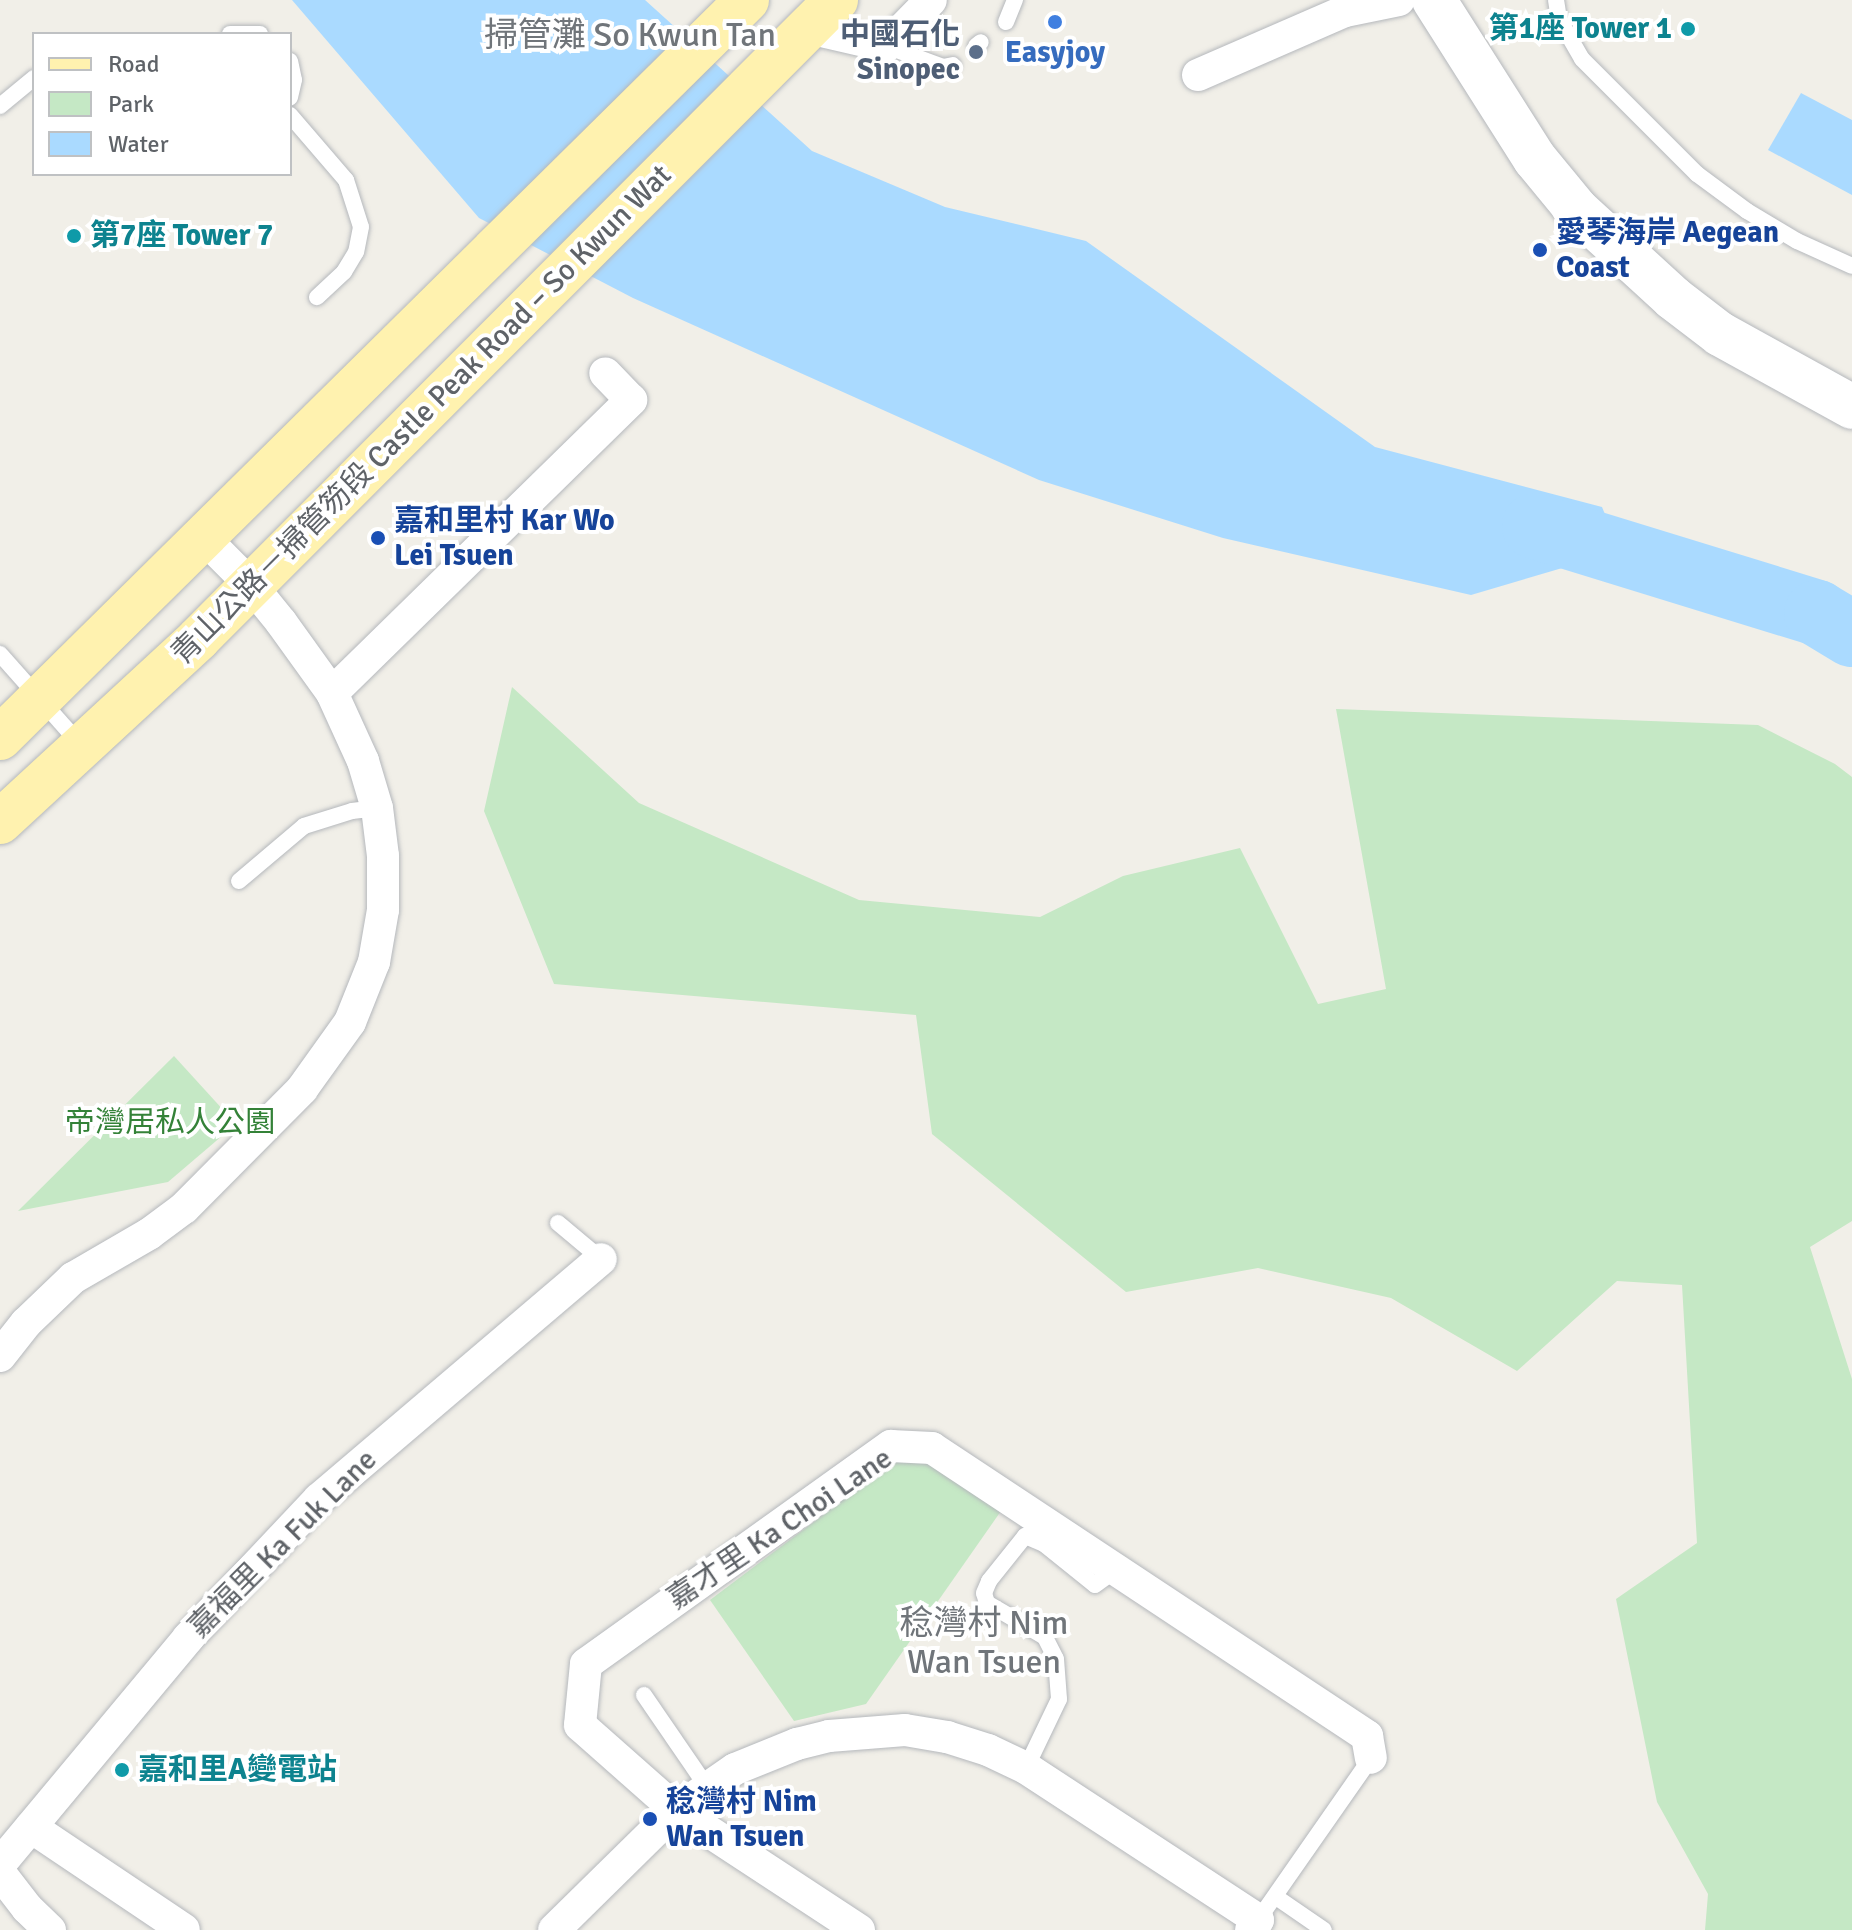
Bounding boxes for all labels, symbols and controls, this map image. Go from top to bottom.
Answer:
place label: 第1座 Tower 1 [1489,11,1672,47]
marker: Easyjoy [1046,13,1064,31]
district label: 掃管灘 So Kwun Tan [484,16,776,56]
place label: 中國石化 Sinopec [840,17,960,88]
marker: 第1座 Tower 1 [1679,20,1697,38]
legend [32,32,292,176]
place label: Easyjoy [1005,35,1105,71]
marker: 中國石化 Sinopec [967,43,985,61]
text: Road [108,49,159,79]
text: Park [108,89,154,119]
text: Water [108,129,168,159]
street label: 青山公路－掃管笏段 Castle Peak Road – So Kwun Wat [165,158,679,672]
place label: 愛琴海岸 Aegean Coast [1556,215,1779,286]
place label: 第7座 Tower 7 [90,218,273,254]
marker: 第7座 Tower 7 [65,227,83,245]
marker: 愛琴海岸 Aegean Coast [1531,241,1549,259]
place label: 嘉和里村 Kar Wo Lei Tsuen [394,503,615,574]
marker: 嘉和里村 Kar Wo Lei Tsuen [369,529,387,547]
park label: 帝灣居私人公園 [65,1105,275,1141]
street label: 嘉才里 Ka Choi Lane [661,1441,899,1617]
street label: 嘉福里 Ka Fuk Lane [181,1442,385,1646]
district label: 稔灣村 Nim Wan Tsuen [898,1603,1070,1682]
place label: 嘉和里A變電站 [138,1752,337,1788]
marker: 嘉和里A變電站 [113,1761,131,1779]
place label: 稔灣村 Nim Wan Tsuen [666,1784,817,1854]
marker: 稔灣村 Nim Wan Tsuen [641,1810,659,1828]

